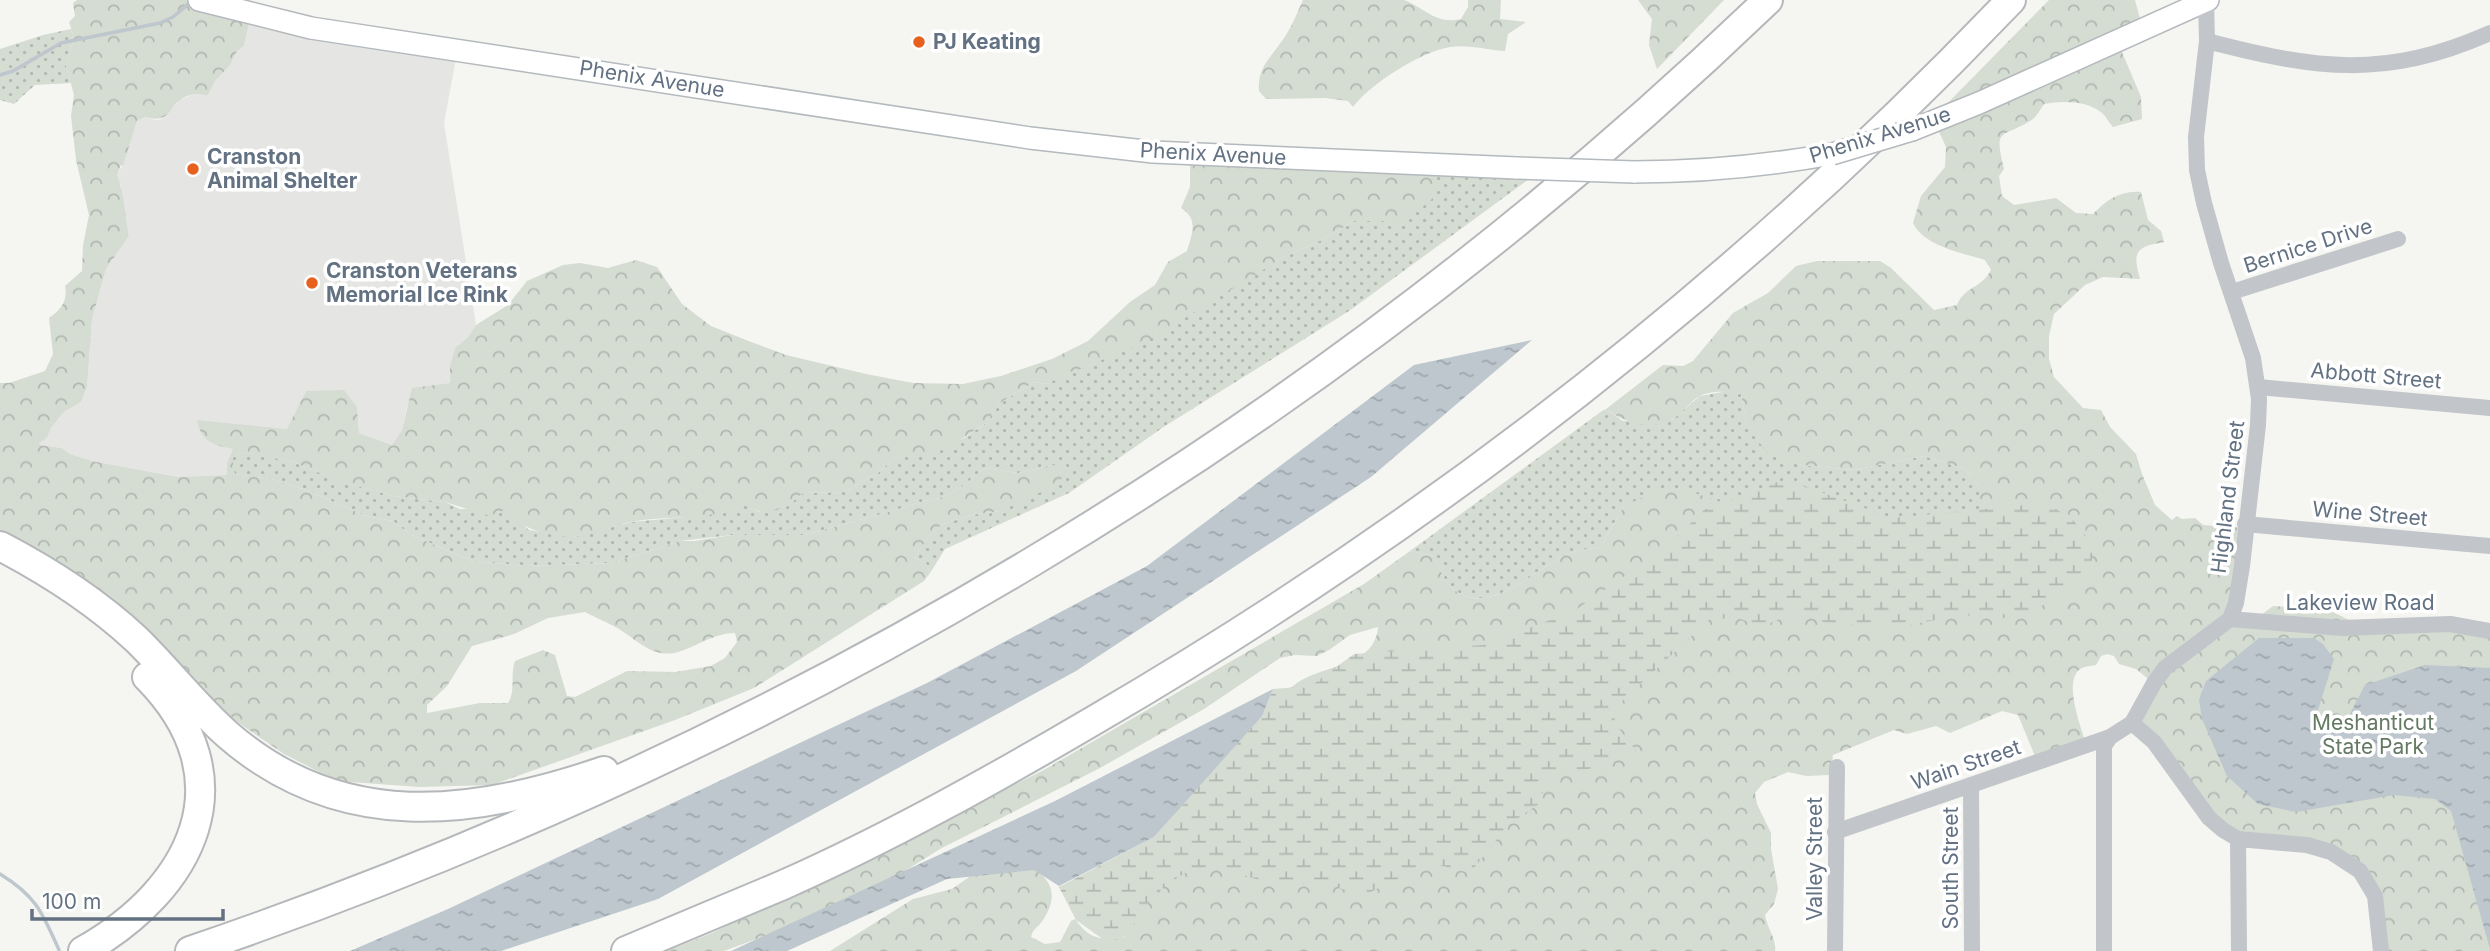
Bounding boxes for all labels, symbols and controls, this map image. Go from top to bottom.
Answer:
place label: PJ Keating [933,29,1041,54]
marker: PJ Keating [911,34,927,50]
street label: Phenix Avenue [578,55,726,102]
street label: Phenix Avenue [1806,101,1954,168]
street label: Phenix Avenue [1139,137,1287,170]
place label: Cranston Animal Shelter [207,144,358,193]
marker: Cranston Animal Shelter [185,161,201,177]
street label: Bernice Drive [2240,213,2375,278]
place label: Cranston Veterans Memorial Ice Rink [326,258,517,307]
marker: Cranston Veterans Memorial Ice Rink [304,275,320,291]
street label: Abbott Street [2310,357,2443,394]
street label: Highland Street [2206,419,2249,575]
street label: Wine Street [2311,496,2429,531]
street label: Lakeview Road [2285,590,2435,615]
park label: Meshanticut State Park [2312,710,2434,759]
street label: Wain Street [1908,734,2024,795]
street label: Valley Street [1802,797,1827,921]
street label: South Street [1938,806,1963,929]
scale bar [32,878,222,922]
text: 100 m [42,889,101,914]

